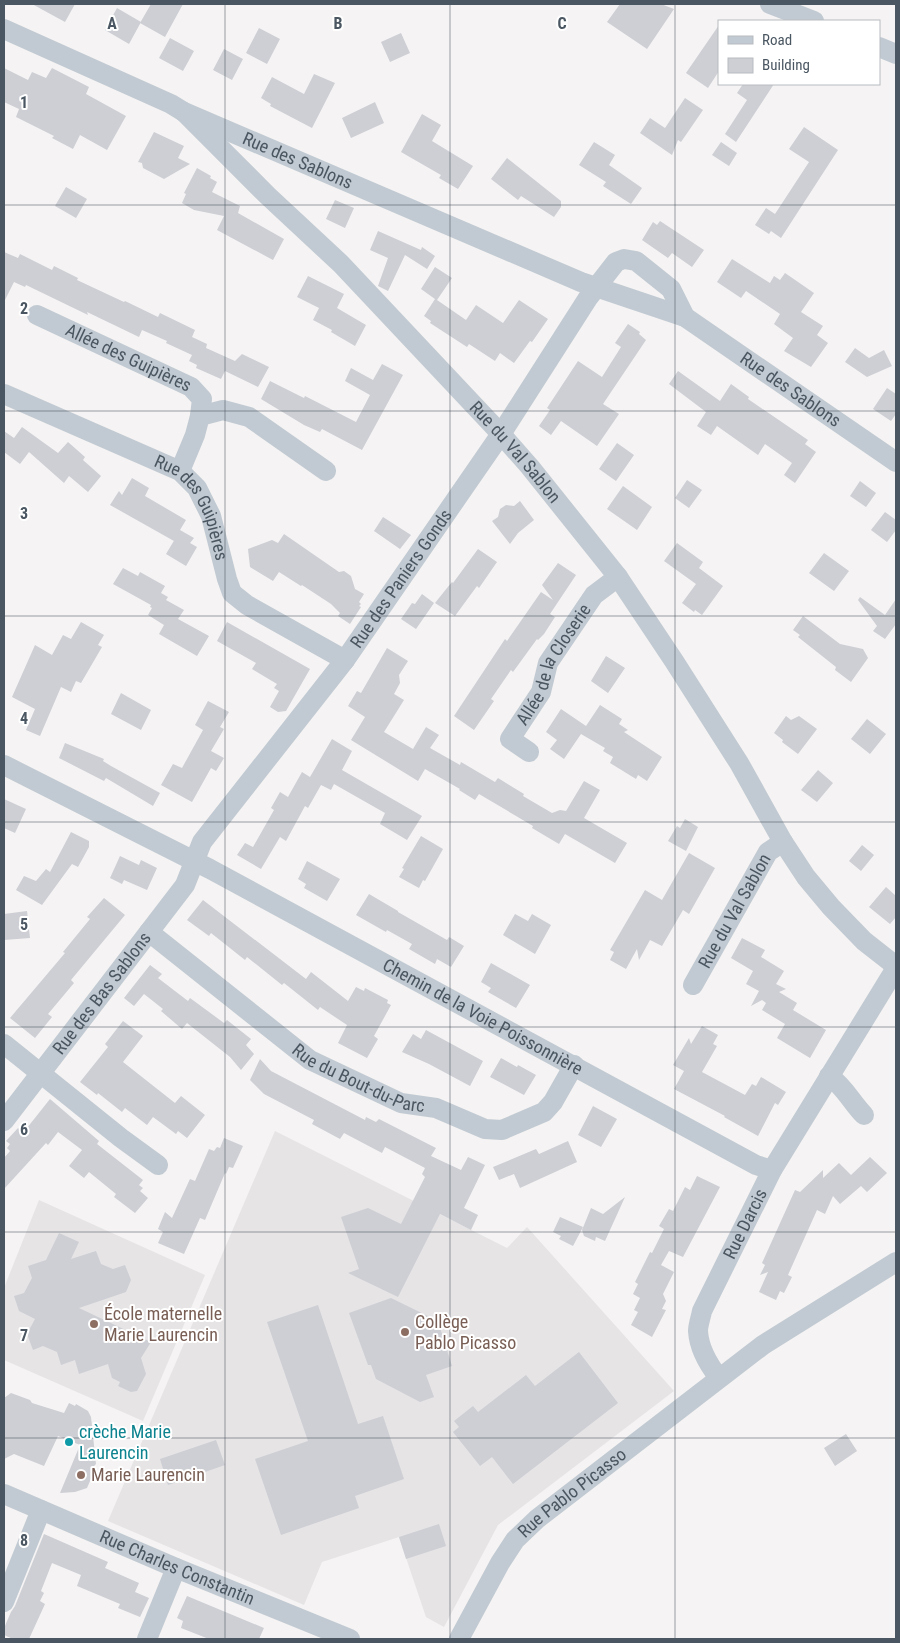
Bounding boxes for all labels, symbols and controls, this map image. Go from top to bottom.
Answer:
text: A [107,14,117,33]
text: B [334,14,343,33]
text: C [557,14,567,33]
legend [718,20,880,85]
text: Road [762,31,792,49]
text: Building [762,56,810,74]
text: 1 [20,93,28,112]
street label: Rue des Sablons [240,127,356,193]
text: 2 [20,299,28,318]
street label: Allée des Guipières [62,319,195,396]
street label: Rue des Sablons [736,347,845,431]
street label: Rue du Val Sablon [466,397,565,507]
street label: Rue des Guipières [151,450,233,562]
text: 3 [20,504,28,523]
street label: Rue des Paniers Gonds [346,505,456,652]
street label: Allée de la Closerie [511,600,595,729]
text: 4 [20,709,28,728]
street label: Rue du Val Sablon [694,850,775,972]
text: 5 [20,915,28,934]
street label: Rue des Bas Sablons [48,928,155,1058]
street label: Chemin de la Voie Poissonnière [379,954,586,1079]
street label: Rue du Bout-du-Parc [288,1039,426,1116]
text: 6 [20,1120,28,1139]
street label: Rue Darcis [719,1185,771,1262]
place label: École maternelle Marie Laurencin [104,1303,222,1345]
place label: Collège Pablo Picasso [415,1311,516,1353]
marker: École maternelle Marie Laurencin [88,1318,100,1330]
text: 7 [20,1326,28,1345]
marker: Collège Pablo Picasso [399,1326,411,1338]
place label: crèche Marie Laurencin [79,1421,171,1463]
marker: crèche Marie Laurencin [63,1436,75,1448]
street label: Rue Pablo Picasso [513,1443,630,1542]
place label: Marie Laurencin [91,1464,205,1485]
marker: Marie Laurencin [75,1469,87,1481]
street label: Rue Charles Constantin [97,1525,258,1609]
text: 8 [20,1531,28,1550]

